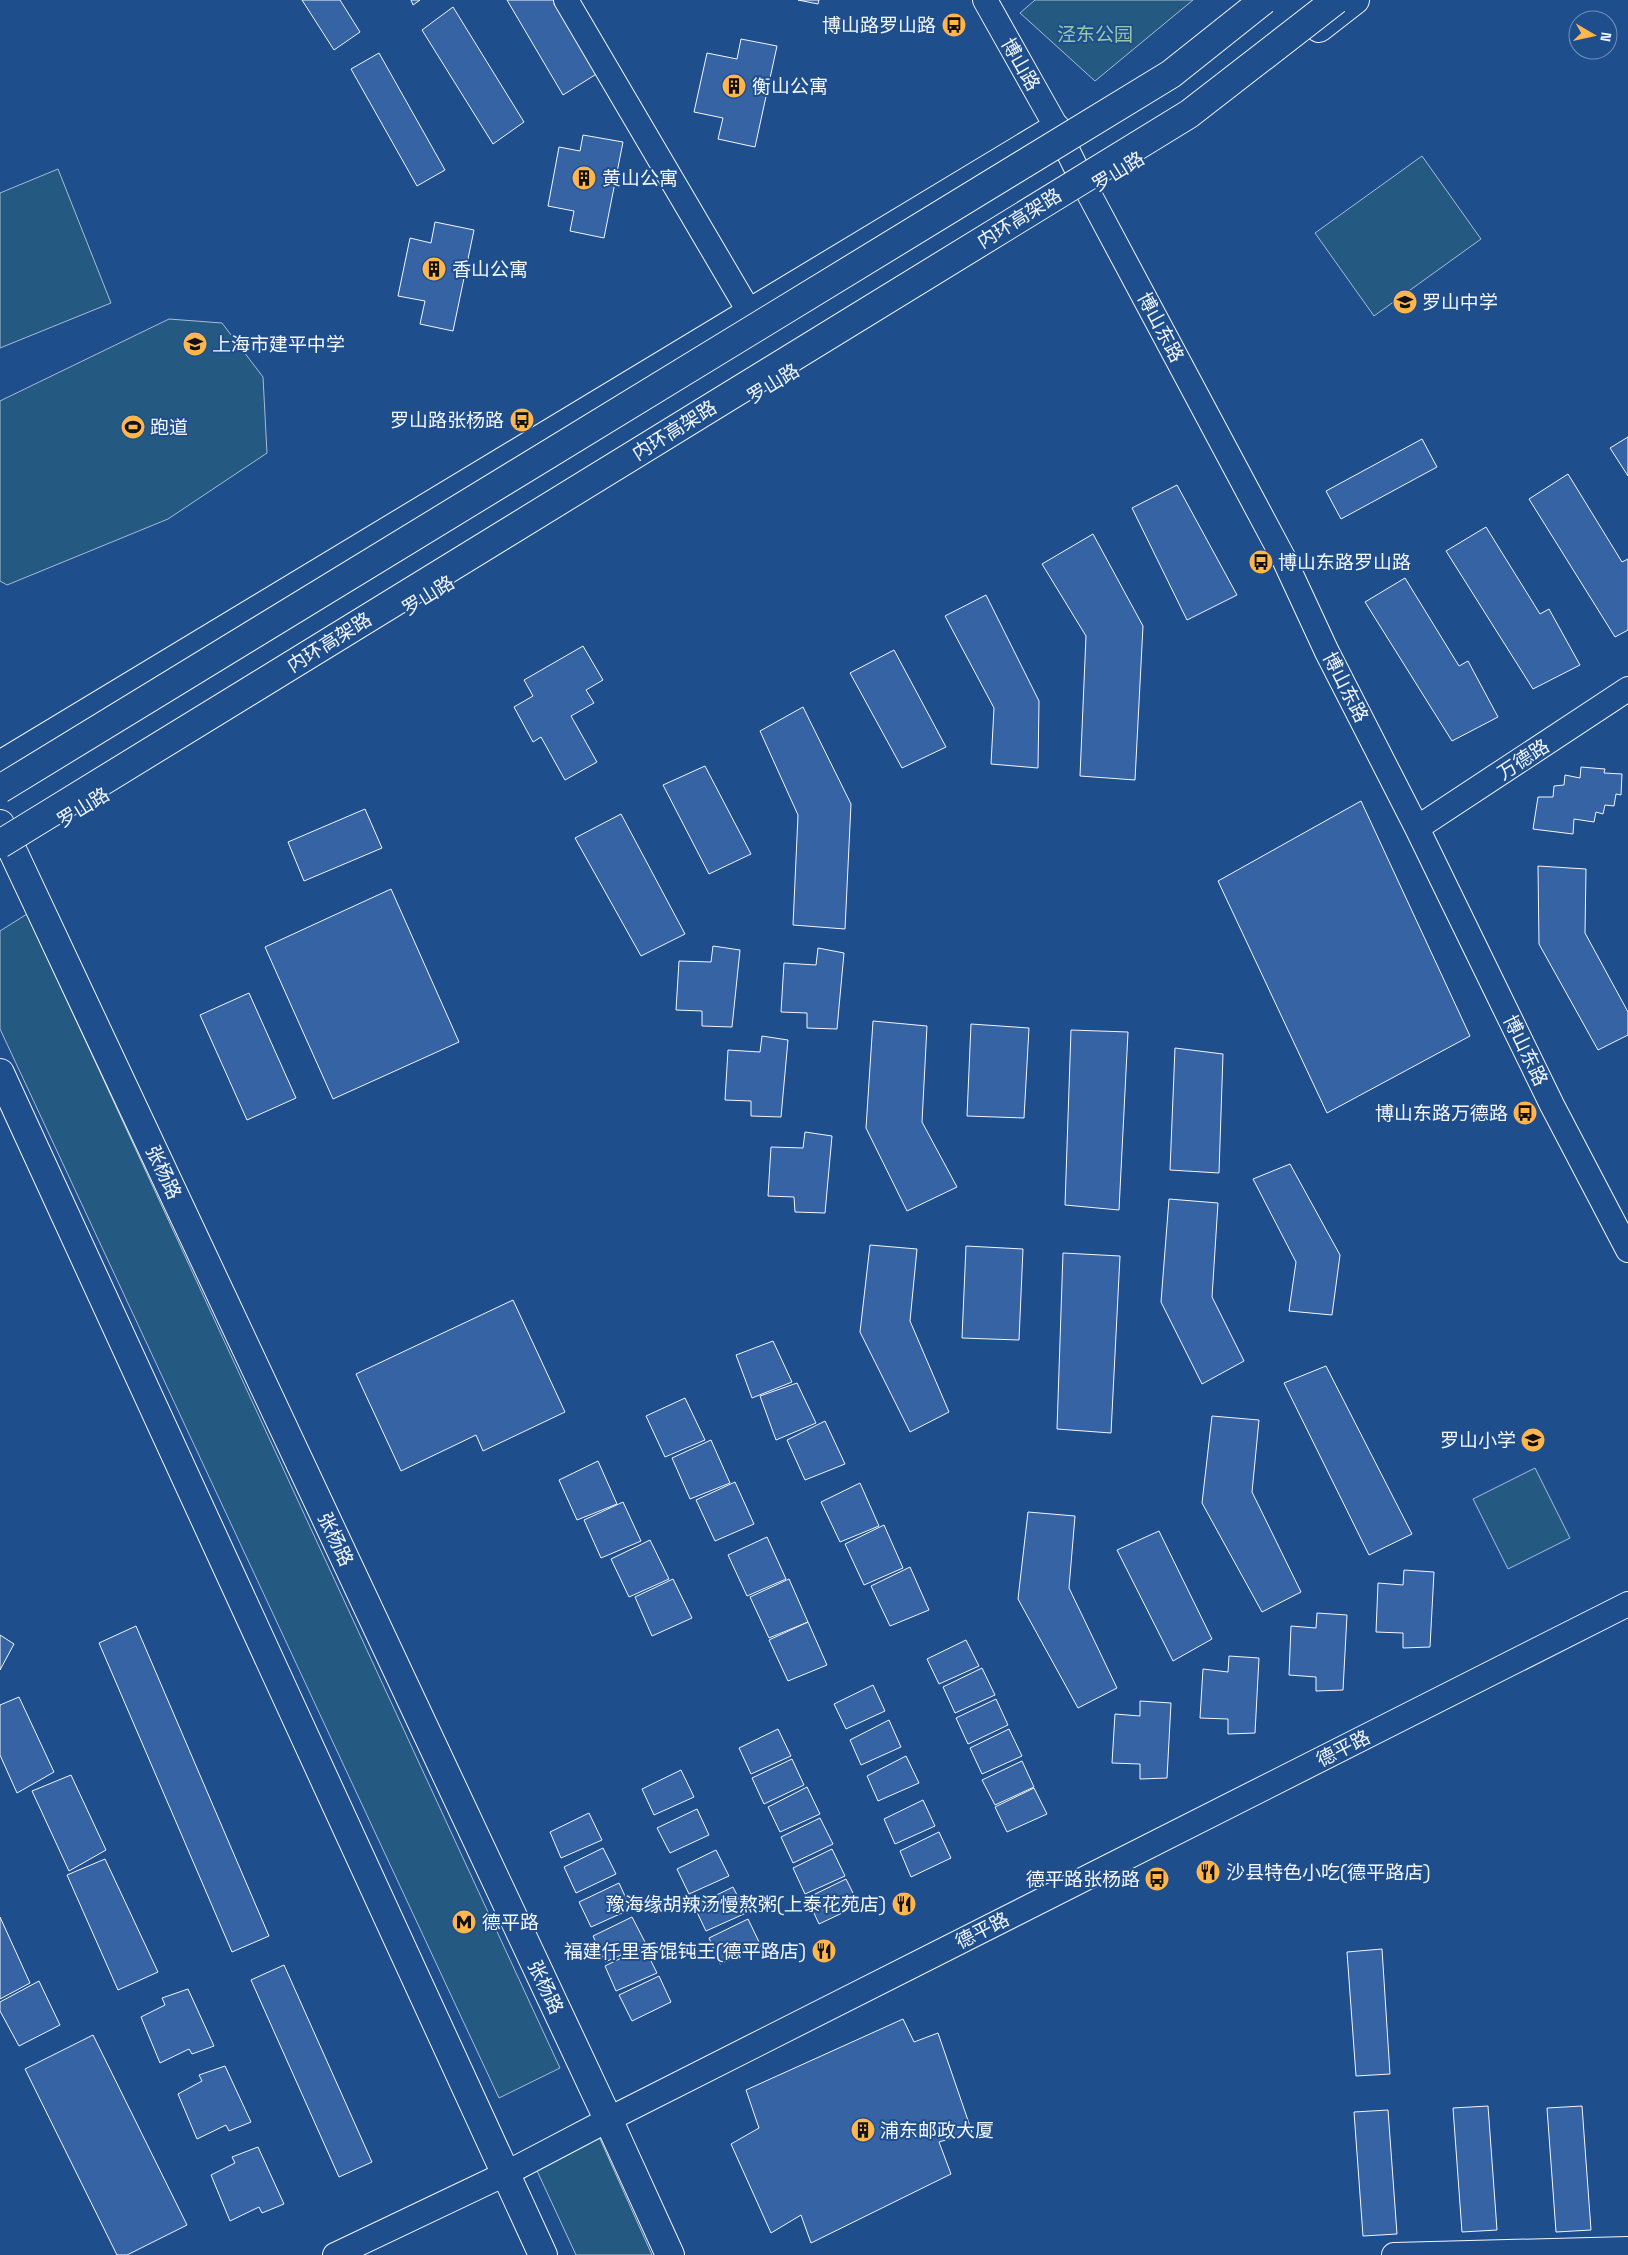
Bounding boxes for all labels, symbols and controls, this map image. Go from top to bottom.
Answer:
north arrow [1568,10,1618,60]
bus stop icon: 博山路罗山路 [941,12,967,38]
place label: 博山路罗山路 [822,13,936,38]
park label: 泾东公园 [1057,22,1133,47]
text: N [1596,31,1615,43]
street label: 博山路 [995,33,1046,95]
building icon: 衡山公寓 [721,73,747,99]
place label: 衡山公寓 [752,74,828,99]
street label: 罗山路 [1087,146,1149,197]
building icon: 黄山公寓 [571,165,597,191]
place label: 黄山公寓 [602,166,678,191]
street label: 内环高架路 [972,183,1066,254]
building icon: 香山公寓 [421,256,447,282]
place label: 香山公寓 [452,257,528,282]
street label: 博山东路 [1132,288,1189,367]
school or university icon: 罗山中学 [1392,289,1418,315]
place label: 罗山中学 [1422,290,1498,315]
school or university icon: 上海市建平中学 [182,331,208,357]
place label: 上海市建平中学 [212,332,345,357]
street label: 罗山路 [742,358,804,409]
street label: 内环高架路 [627,395,721,466]
bus stop icon: 罗山路张杨路 [509,407,535,433]
place label: 罗山路张杨路 [390,408,504,433]
sports icon: 跑道 [120,414,146,440]
place label: 跑道 [150,415,188,440]
bus stop icon: 博山东路罗山路 [1248,549,1274,575]
place label: 博山东路罗山路 [1278,550,1411,575]
street label: 罗山路 [397,570,459,621]
street label: 内环高架路 [282,607,376,678]
street label: 博山东路 [1317,648,1374,727]
street label: 万德路 [1493,733,1554,785]
street label: 罗山路 [52,782,114,833]
street label: 博山东路 [1498,1011,1553,1090]
bus stop icon: 博山东路万德路 [1512,1100,1538,1126]
place label: 博山东路万德路 [1375,1101,1508,1126]
street label: 张杨路 [140,1141,187,1203]
school or university icon: 罗山小学 [1520,1427,1546,1453]
place label: 罗山小学 [1440,1428,1516,1453]
street label: 张杨路 [312,1508,359,1570]
street label: 德平路 [1312,1724,1374,1773]
restaurant icon: 沙县特色小吃(德平路店) [1195,1859,1221,1885]
place label: 沙县特色小吃(德平路店) [1226,1860,1430,1885]
bus stop icon: 德平路张杨路 [1144,1866,1170,1892]
place label: 德平路张杨路 [1026,1867,1140,1892]
restaurant icon: 豫海缘胡辣汤慢熬粥(上泰花苑店) [891,1891,917,1917]
place label: 豫海缘胡辣汤慢熬粥(上泰花苑店) [606,1892,886,1917]
street label: 德平路 [951,1906,1013,1955]
metro station icon: 德平路 [451,1909,477,1935]
place label: 德平路 [482,1910,539,1935]
restaurant icon: 福建仟里香馄钝王(德平路店) [811,1938,837,1964]
place label: 福建仟里香馄钝王(德平路店) [564,1939,806,1964]
street label: 张杨路 [522,1956,569,2018]
building icon: 浦东邮政大厦 [850,2117,876,2143]
place label: 浦东邮政大厦 [880,2118,994,2143]

